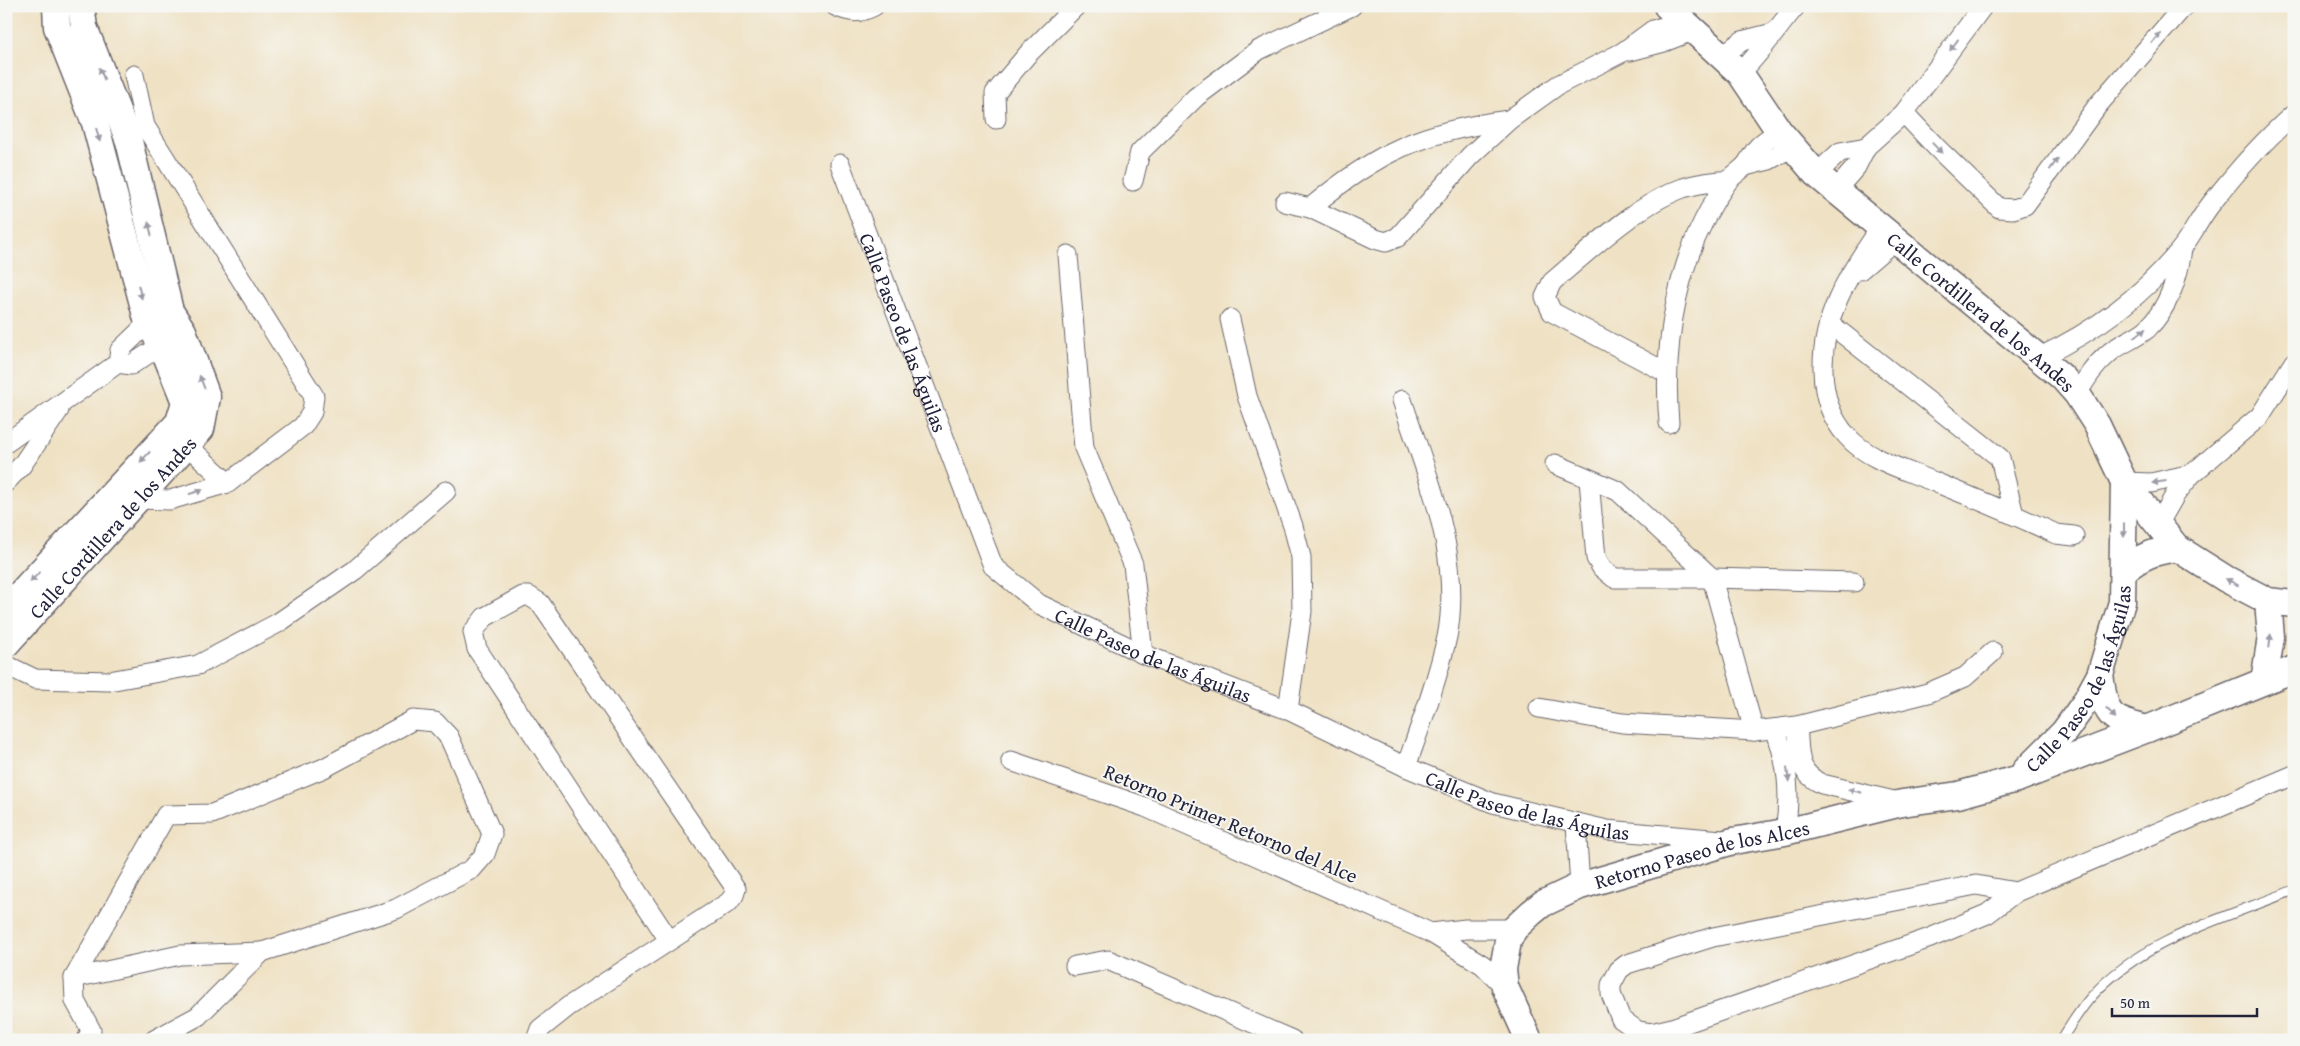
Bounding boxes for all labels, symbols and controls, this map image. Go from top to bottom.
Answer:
one-way arrow [2151,31,2162,44]
one-way arrow [1949,39,1959,52]
one-way arrow [98,66,106,81]
one-way arrow [95,127,103,142]
one-way arrow [1931,142,1943,154]
one-way arrow [2049,158,2060,171]
one-way arrow [146,222,154,237]
street label: Calle Cordillera de los Andes [1881,224,2083,398]
street label: Calle Paseo de las Águilas [853,228,955,436]
one-way arrow [136,284,144,299]
one-way arrow [2133,328,2146,339]
one-way arrow [197,375,205,389]
street label: Calle Cordillera de los Andes [22,429,203,625]
one-way arrow [139,450,150,463]
one-way arrow [2150,478,2166,486]
one-way arrow [189,488,204,496]
one-way arrow [2120,523,2128,539]
one-way arrow [29,571,41,583]
one-way arrow [2225,578,2240,586]
street label: Calle Paseo de las Águilas [2018,585,2137,778]
street label: Calle Paseo de las Águilas [1050,599,1256,709]
one-way arrow [2266,633,2274,649]
one-way arrow [2105,707,2117,719]
street label: Retorno Primer Retorno del Alce [1099,756,1363,890]
street label: Calle Paseo de las Águilas [1422,762,1631,846]
one-way arrow [1784,768,1792,784]
one-way arrow [1847,787,1862,795]
street label: Retorno Paseo de los Alces [1591,812,1812,895]
scale bar [2112,986,2258,1018]
text: 50 m [2120,992,2151,1013]

